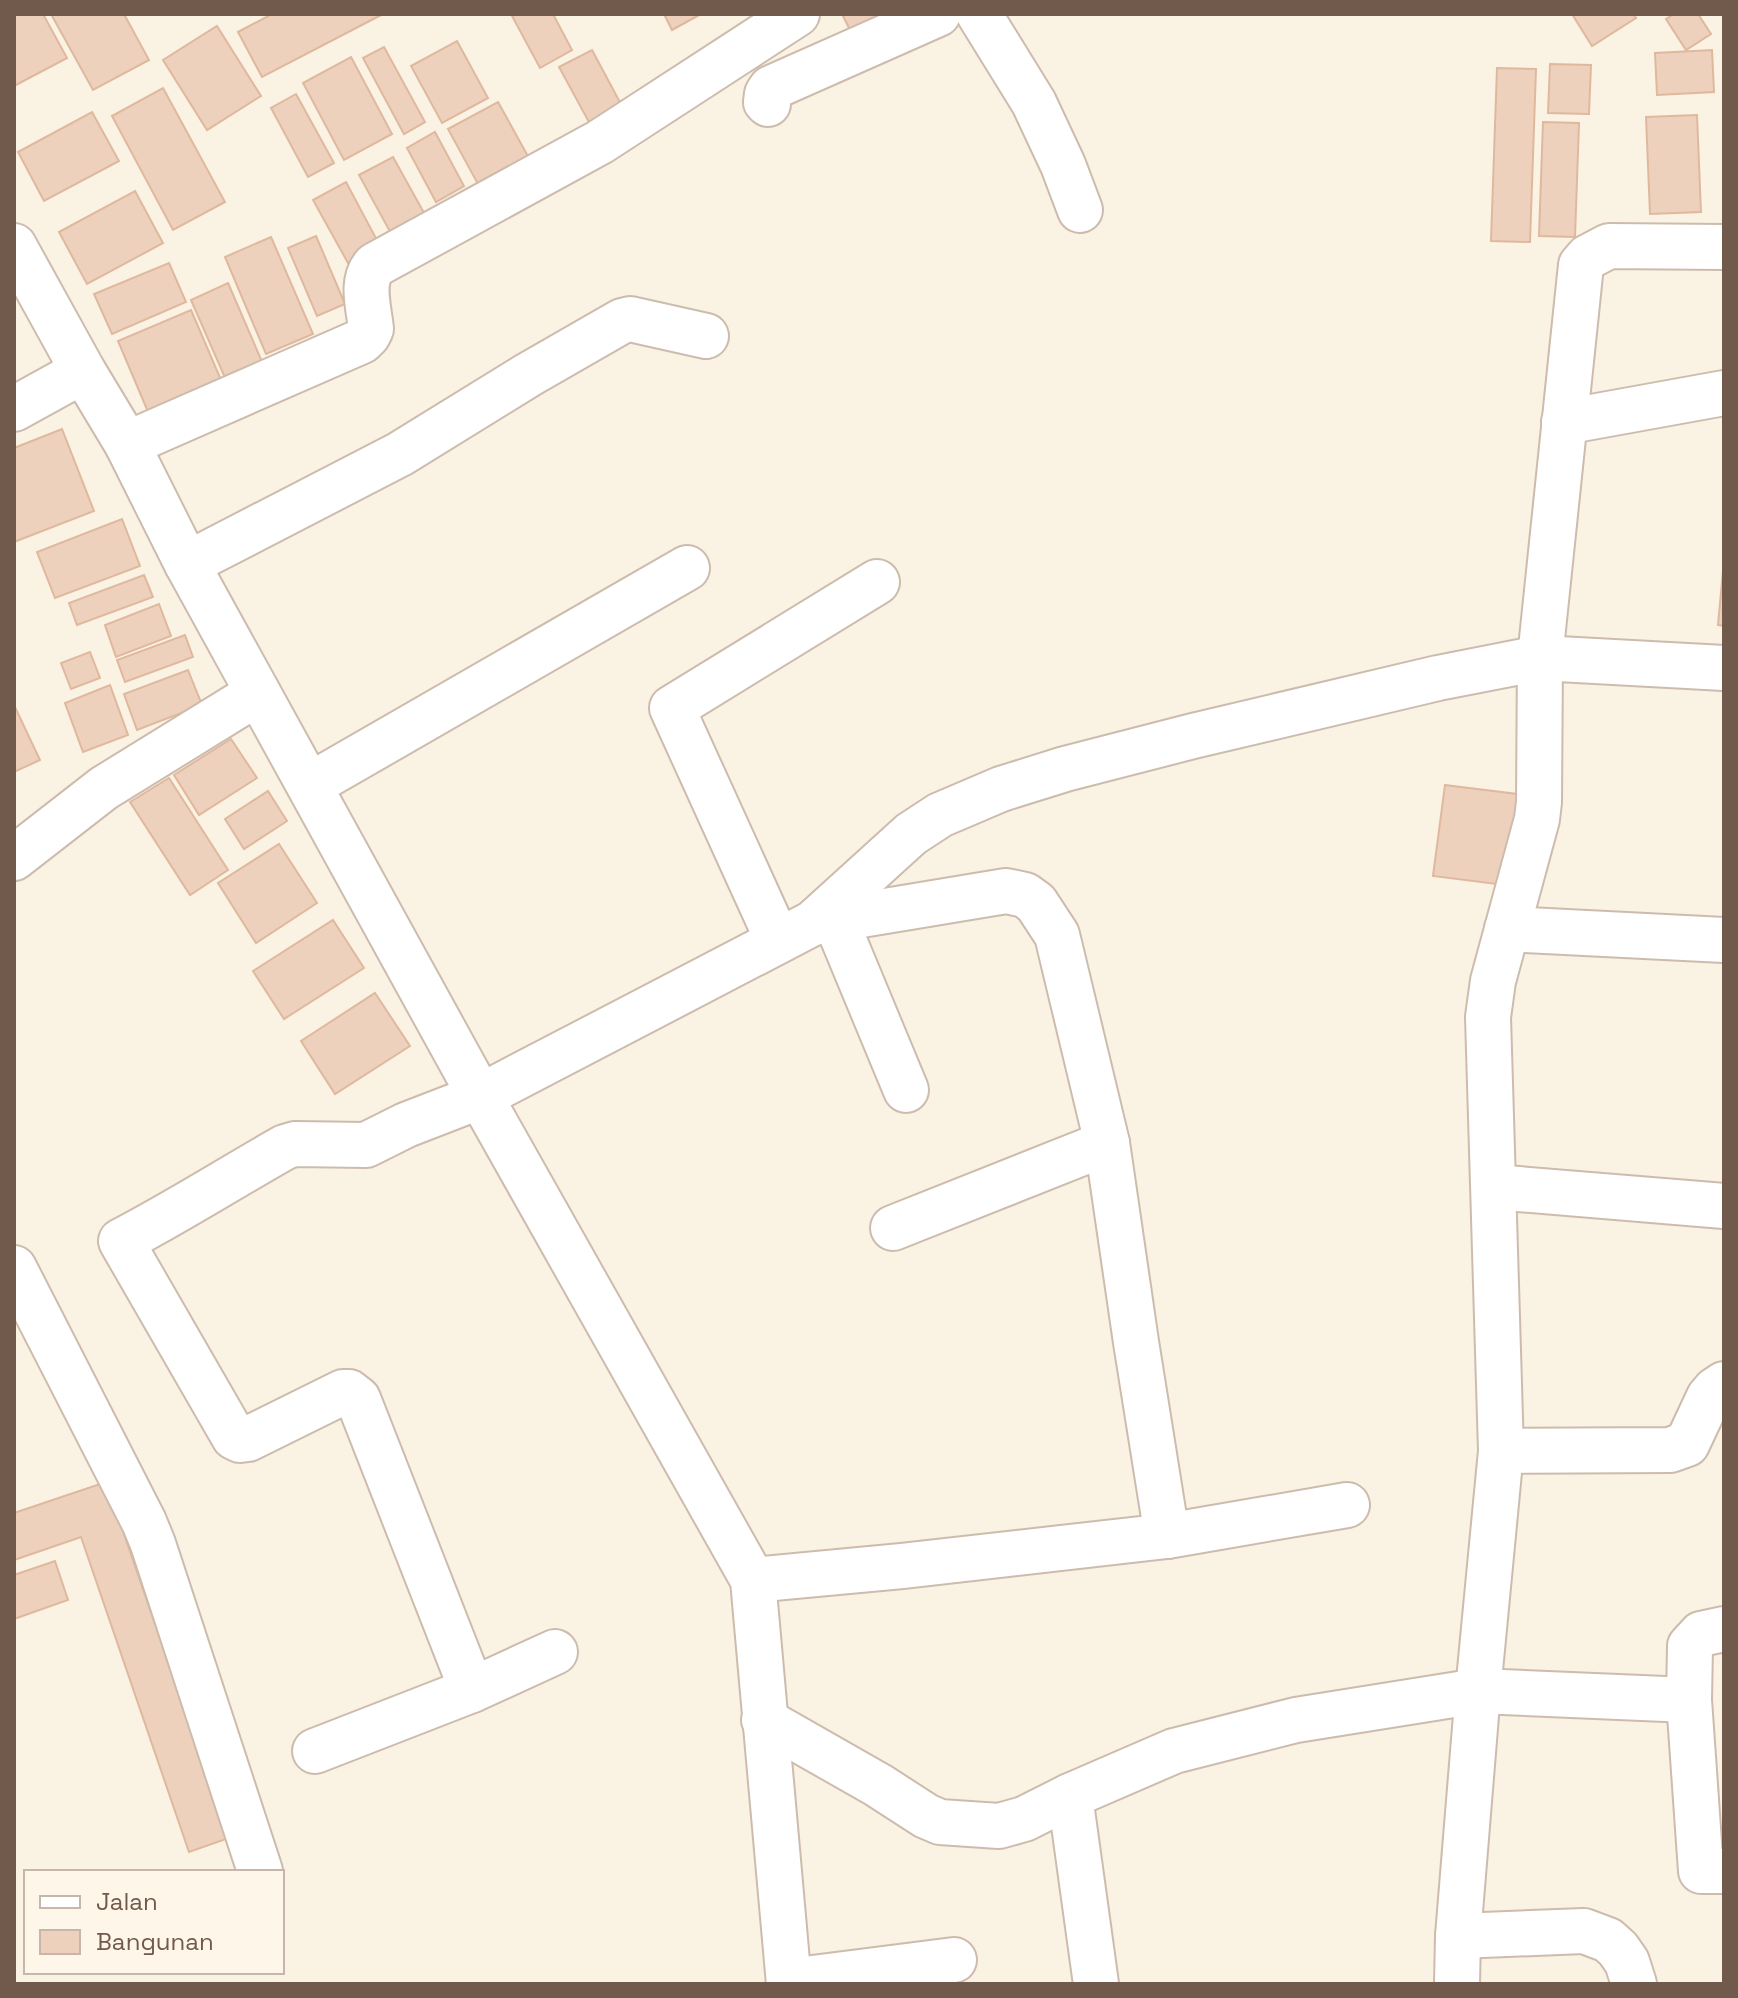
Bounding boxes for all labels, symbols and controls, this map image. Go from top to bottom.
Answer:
legend [24,1870,284,1974]
text: Jalan [96,1886,158,1917]
text: Bangunan [96,1926,214,1957]

